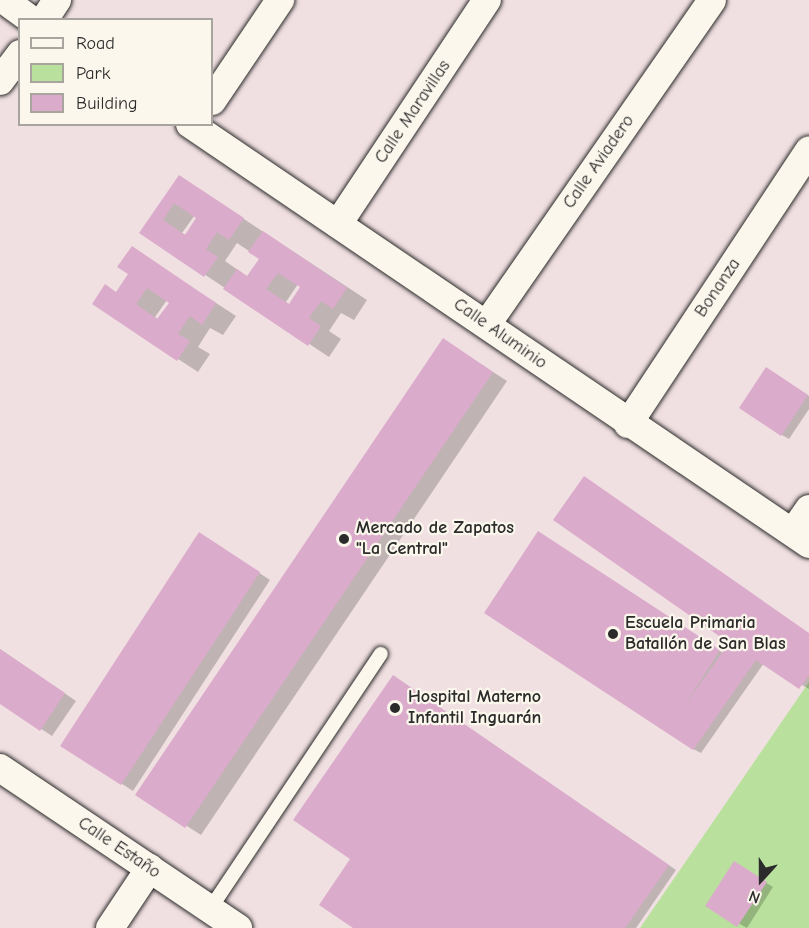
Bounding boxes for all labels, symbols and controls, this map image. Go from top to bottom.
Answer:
legend [18,18,213,126]
text: Road [76,33,115,54]
street label: Calle Maravillas [370,56,456,168]
text: Park [76,63,110,84]
text: Building [76,93,138,114]
street label: Calle Aviadero [559,111,639,213]
street label: Bonanza [690,254,746,322]
street label: Calle Aluminio [449,294,551,374]
place label: Mercado de Zapatos "La Central" [356,518,514,560]
marker: Mercado de Zapatos "La Central" [337,532,351,546]
place label: Escuela Primaria Batallón de San Blas [625,613,786,656]
marker: Escuela Primaria Batallón de San Blas [606,627,620,641]
place label: Hospital Materno Infantil Inguarán [408,687,541,730]
marker: Hospital Materno Infantil Inguarán [386,699,404,717]
street label: Calle Estaño [74,812,164,884]
north arrow [731,850,791,910]
text: N [746,887,763,907]

